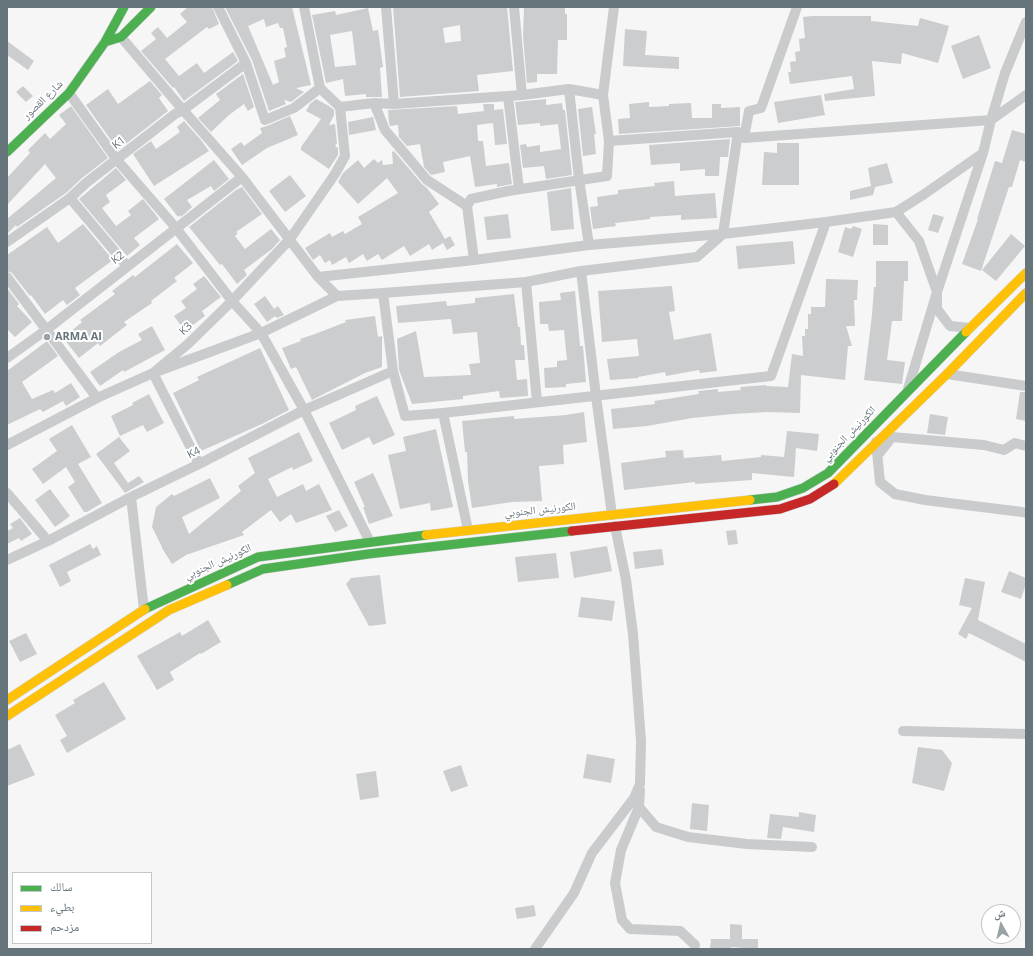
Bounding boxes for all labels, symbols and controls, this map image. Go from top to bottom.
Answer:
street label: شارع القصور [20,78,66,122]
street label: K1 [110,134,128,152]
street label: K2 [109,249,127,267]
street label: K3 [177,320,195,338]
place label: ARMA AI [55,330,102,344]
marker: ARMA AI [42,332,52,342]
street label: الكورنيش الجنوبي [819,404,879,464]
street label: K4 [185,444,203,462]
street label: الكورنيش الجنوبي [504,500,576,520]
street label: الكورنيش الجنوبي [183,541,253,583]
legend [12,872,152,944]
text: سالك [50,878,72,895]
text: بطيء [50,898,74,915]
north arrow [981,904,1021,944]
text: ش [993,904,1006,921]
text: مزدحم [50,918,79,935]

